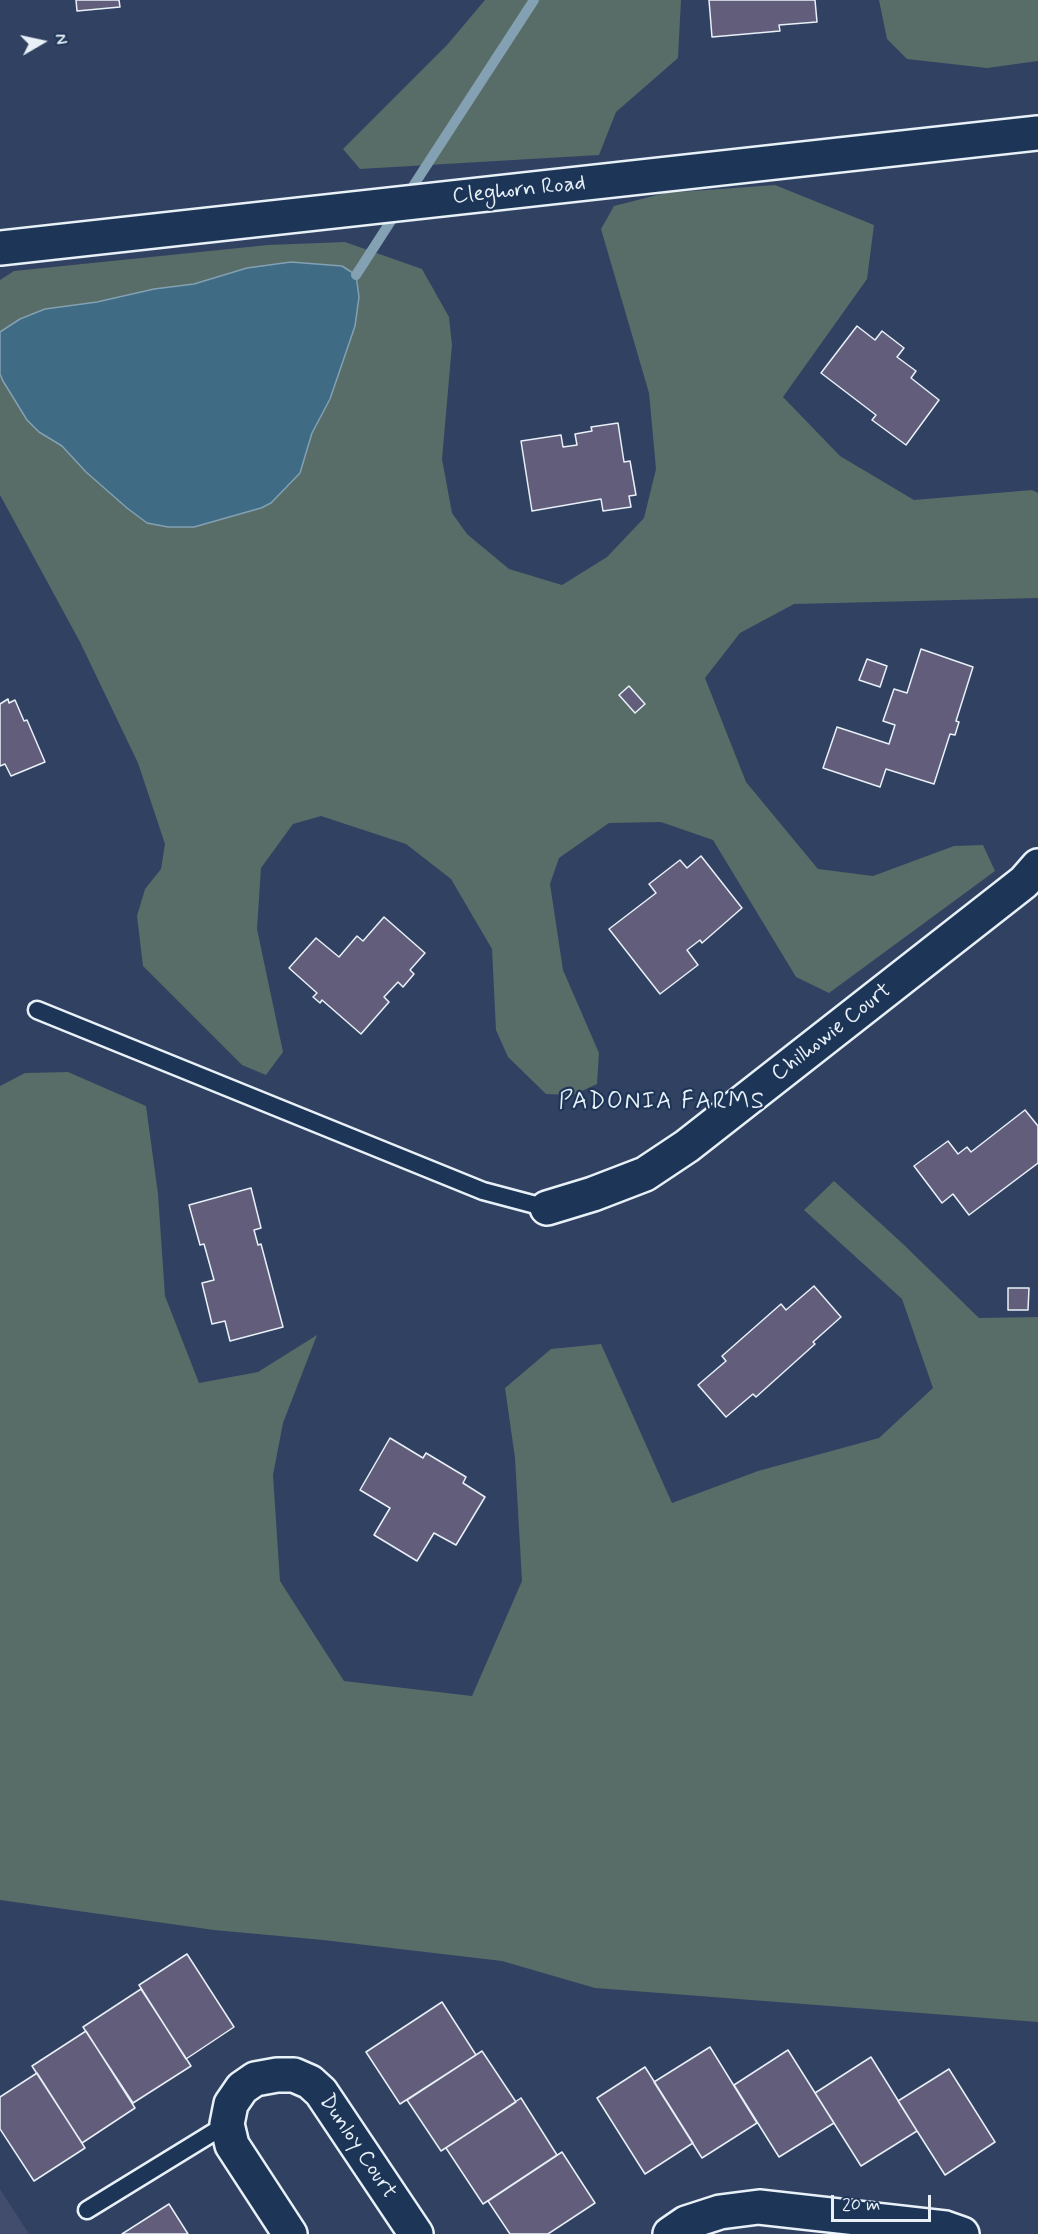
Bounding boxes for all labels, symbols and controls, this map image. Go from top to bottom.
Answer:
north arrow [12,12,72,72]
text: N [49,32,71,46]
street label: Cleghorn Road [451,171,587,211]
street label: Chilhowie Court [767,978,897,1088]
district label: PADONIA FARMS [563,1089,761,1117]
street label: Dunloy Court [312,2090,402,2204]
scale bar [834,2183,934,2221]
text: 20 m [842,2193,880,2217]

